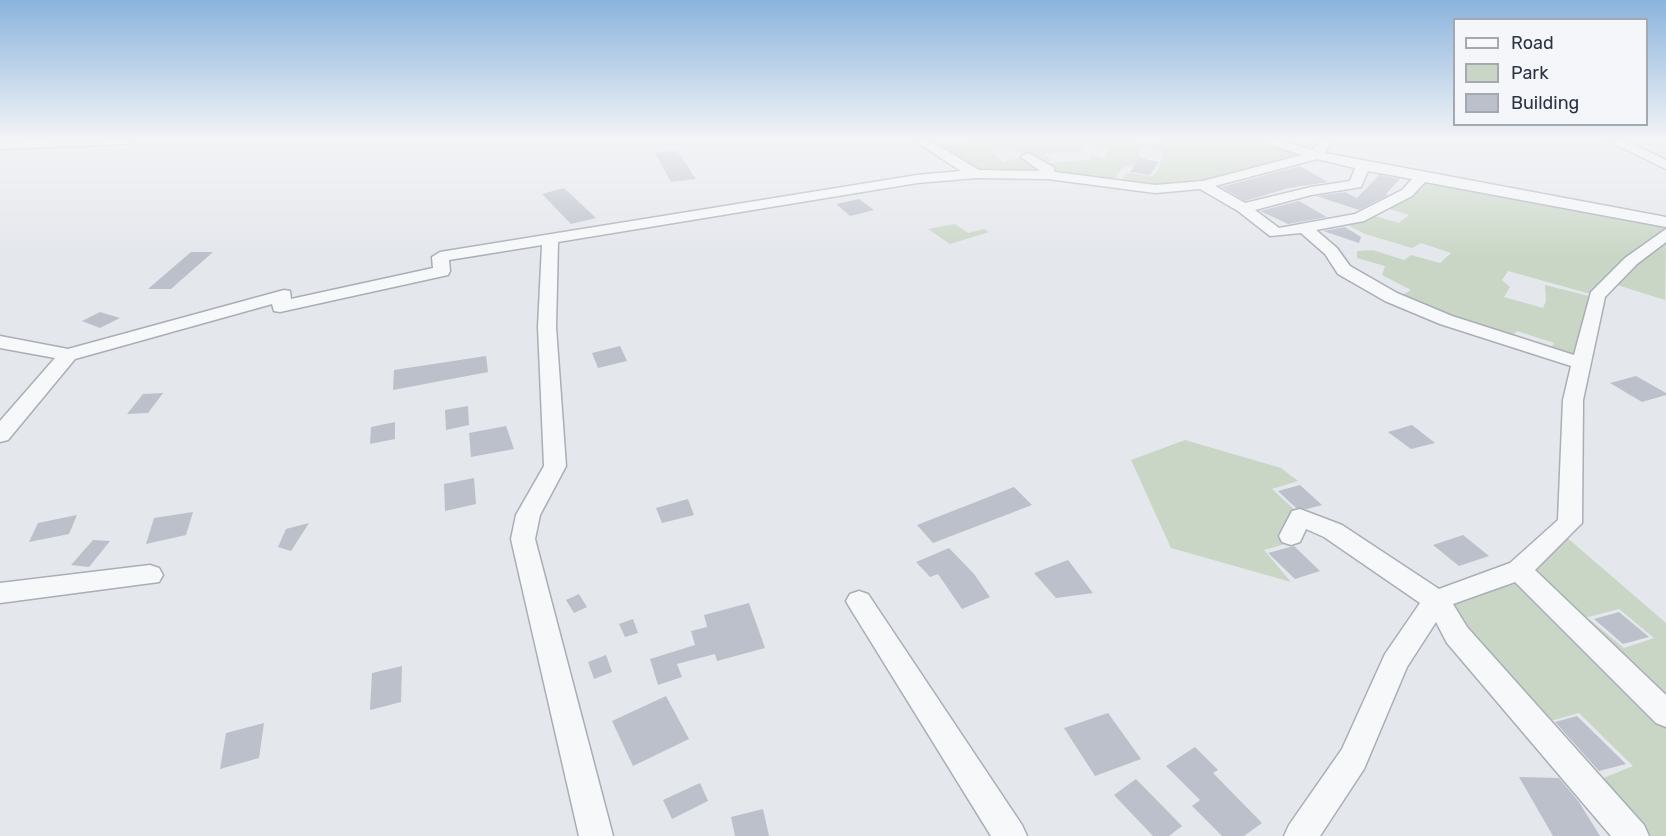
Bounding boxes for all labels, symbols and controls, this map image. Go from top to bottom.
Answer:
legend [1453,18,1648,126]
text: Road [1511,32,1554,54]
text: Park [1511,62,1548,84]
text: Building [1511,92,1579,114]

